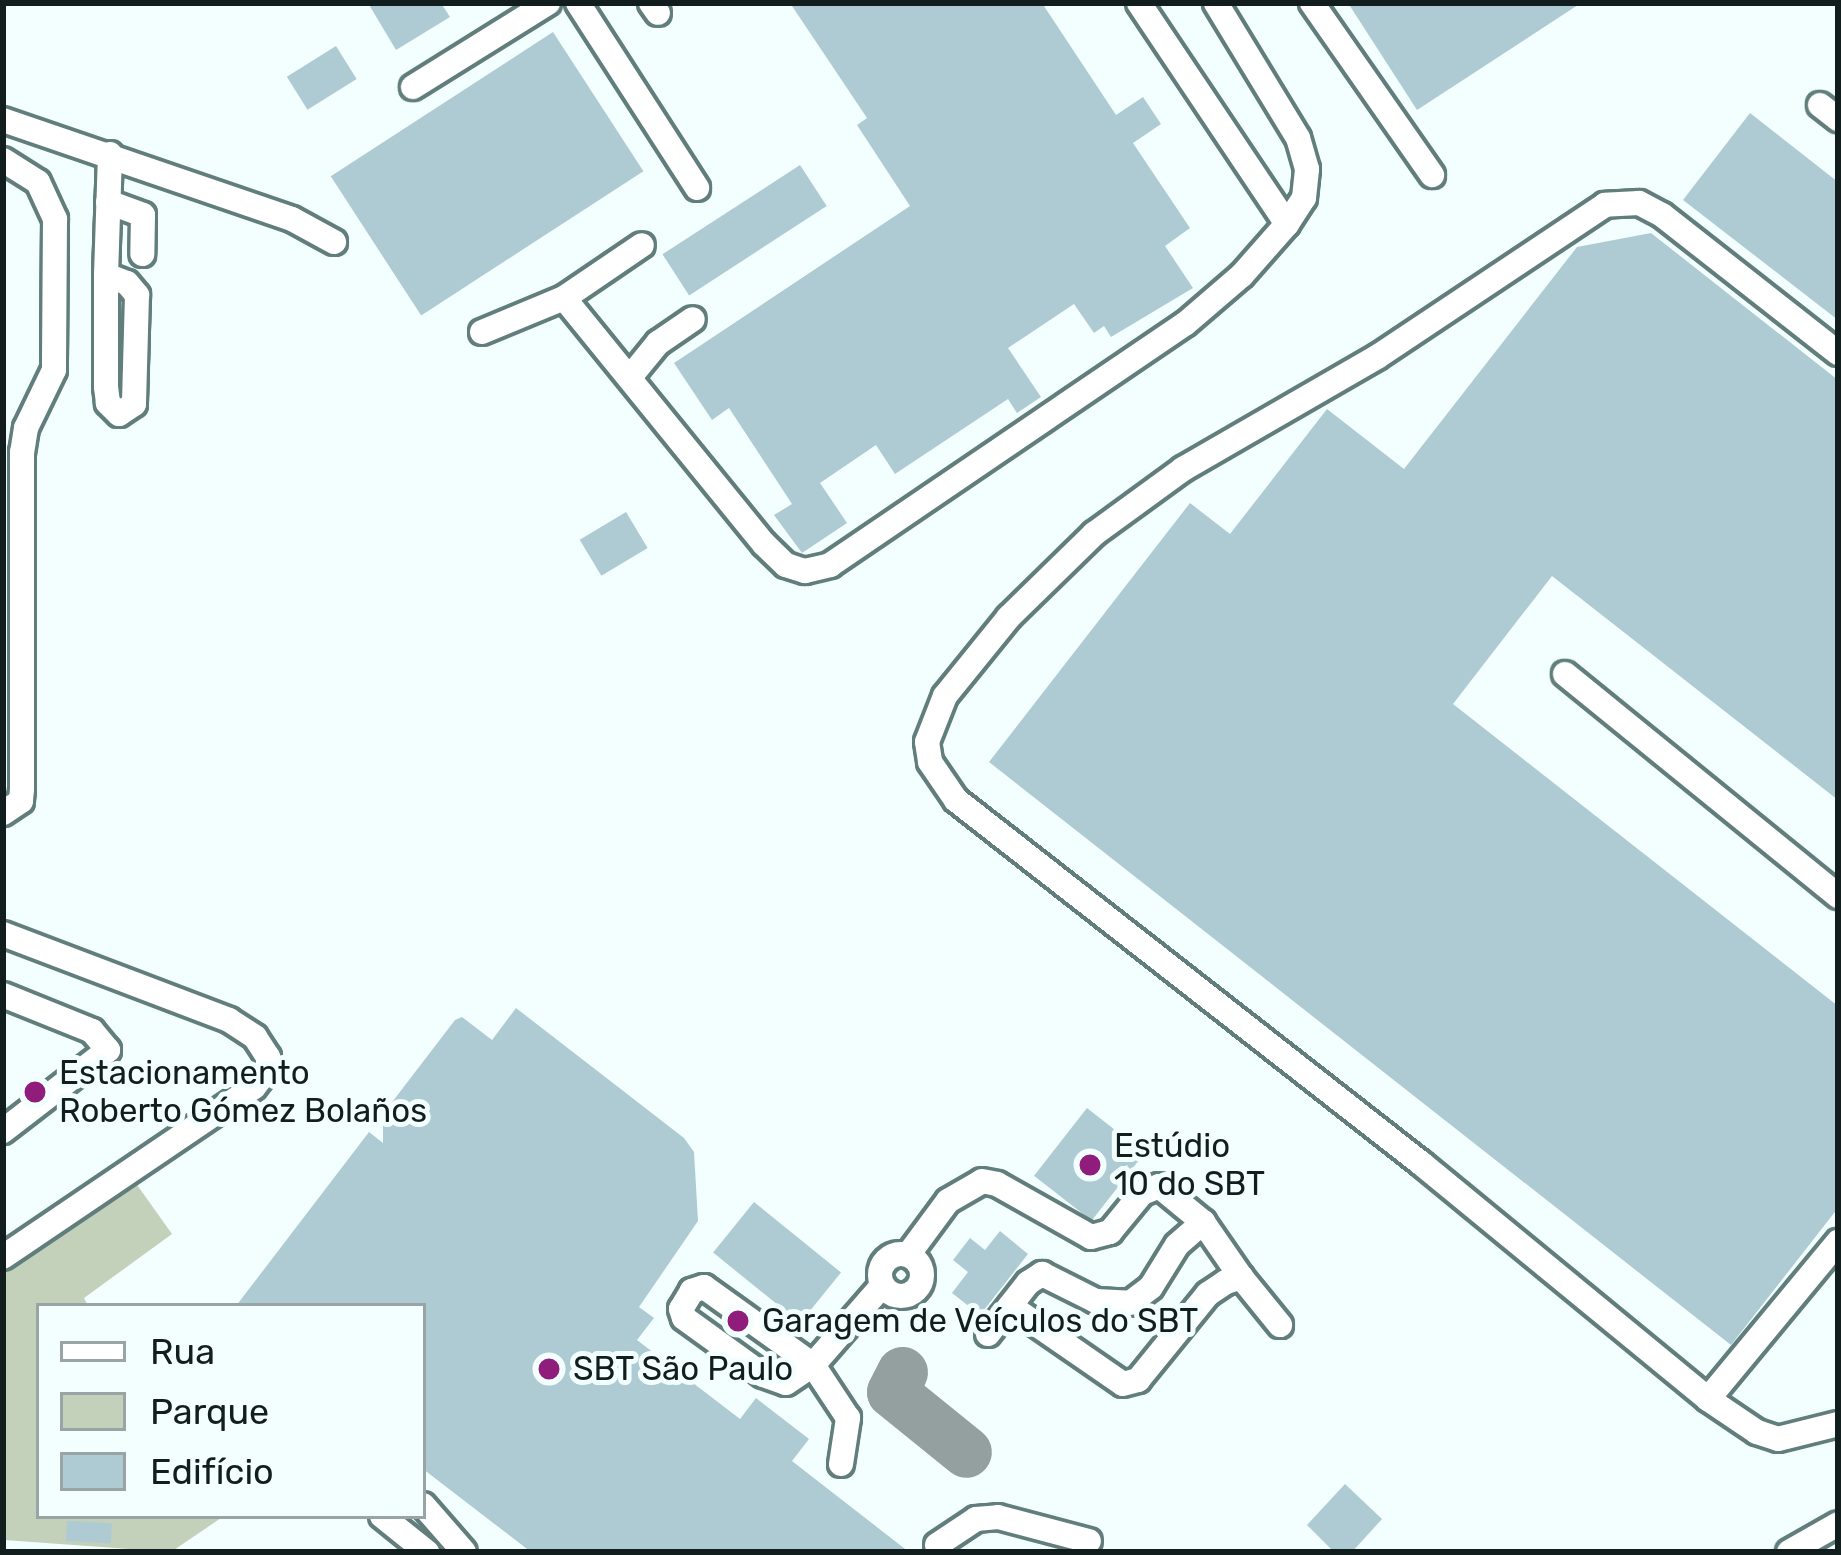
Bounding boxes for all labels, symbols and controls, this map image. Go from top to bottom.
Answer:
place label: Estacionamento Roberto Gómez Bolaños [59,1053,427,1131]
marker: Estacionamento Roberto Gómez Bolaños [22,1079,48,1105]
place label: Estúdio 10 do SBT [1114,1126,1265,1204]
marker: Estúdio 10 do SBT [1077,1152,1103,1178]
place label: Garagem de Veículos do SBT [762,1301,1199,1341]
legend [36,1303,426,1519]
marker: Garagem de Veículos do SBT [725,1308,751,1334]
text: Rua [150,1330,215,1373]
place label: SBT São Paulo [573,1349,794,1389]
marker: SBT São Paulo [536,1356,562,1382]
text: Parque [150,1390,269,1433]
text: Edifício [150,1450,274,1493]

